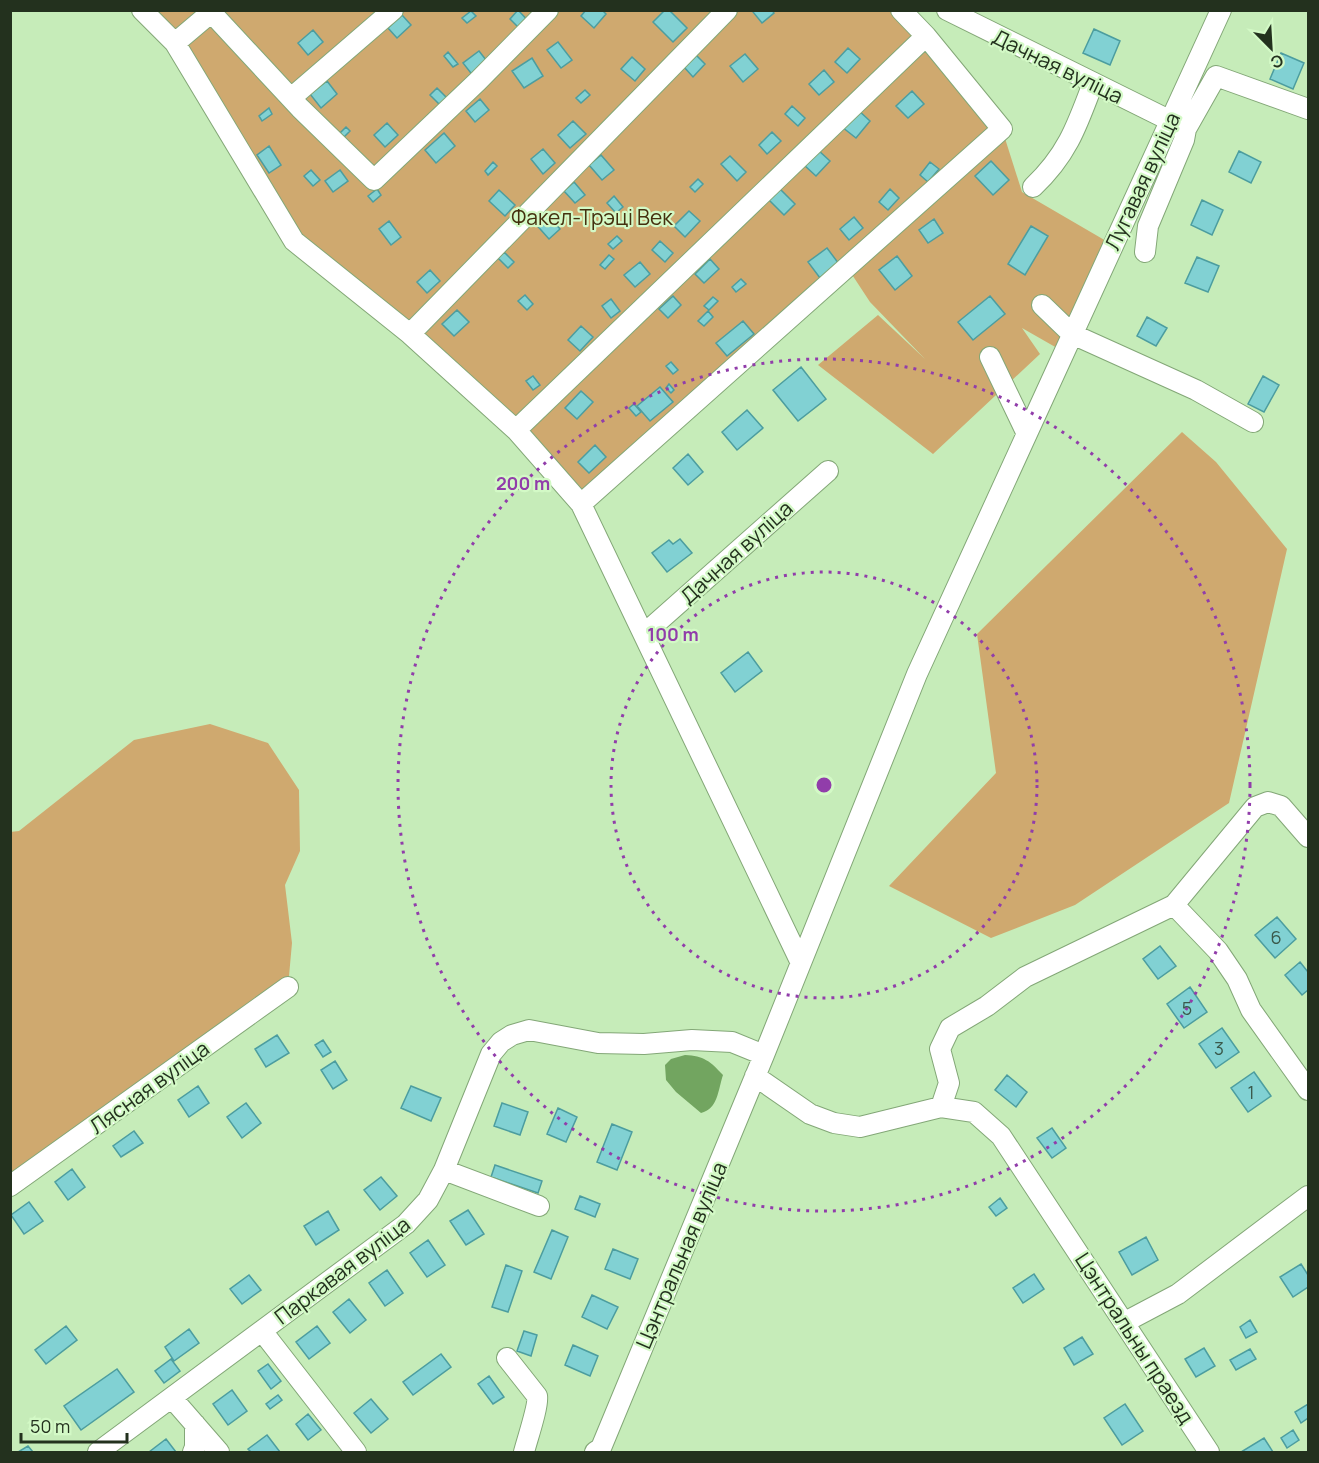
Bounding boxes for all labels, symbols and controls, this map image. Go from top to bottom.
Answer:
north arrow [1241,18,1301,78]
street label: Дачная вуліца [988,22,1128,110]
text: С [1267,49,1287,74]
street label: Лугавая вуліца [1098,108,1186,254]
park label: Факел-Трэці Век [511,203,673,231]
text: 200 m [496,471,550,495]
street label: Дачная вуліца [674,494,798,610]
text: 100 m [647,622,699,646]
centre of rings [814,775,834,795]
house number: 6 [1270,925,1282,949]
house number: 5 [1182,996,1192,1020]
street label: Лясная вуліца [84,1034,214,1140]
house number: 3 [1214,1036,1224,1060]
house number: 1 [1247,1080,1255,1104]
street label: Цэнтральная вуліца [629,1157,733,1353]
street label: Паркавая вуліца [269,1210,415,1330]
street label: Цэнтральны праезд [1069,1247,1201,1429]
scale bar [21,1406,128,1444]
text: 50 m [30,1414,70,1438]

